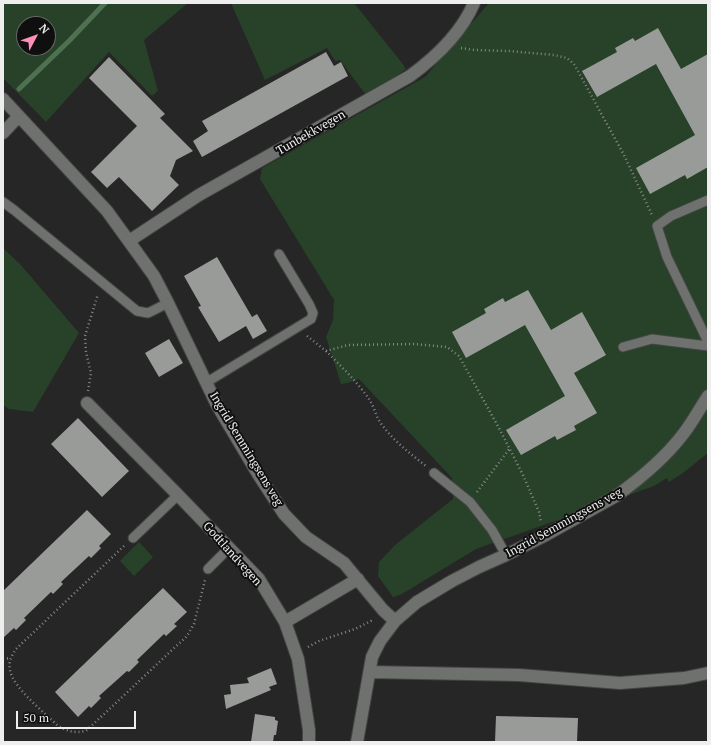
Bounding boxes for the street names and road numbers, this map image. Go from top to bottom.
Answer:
street label: Tunbekkvegen [274,107,348,159]
street label: Ingrid Semmingsens veg [206,389,286,509]
street label: Ingrid Semmingsens veg [503,485,625,561]
street label: Godtlandvegen [200,519,264,589]

